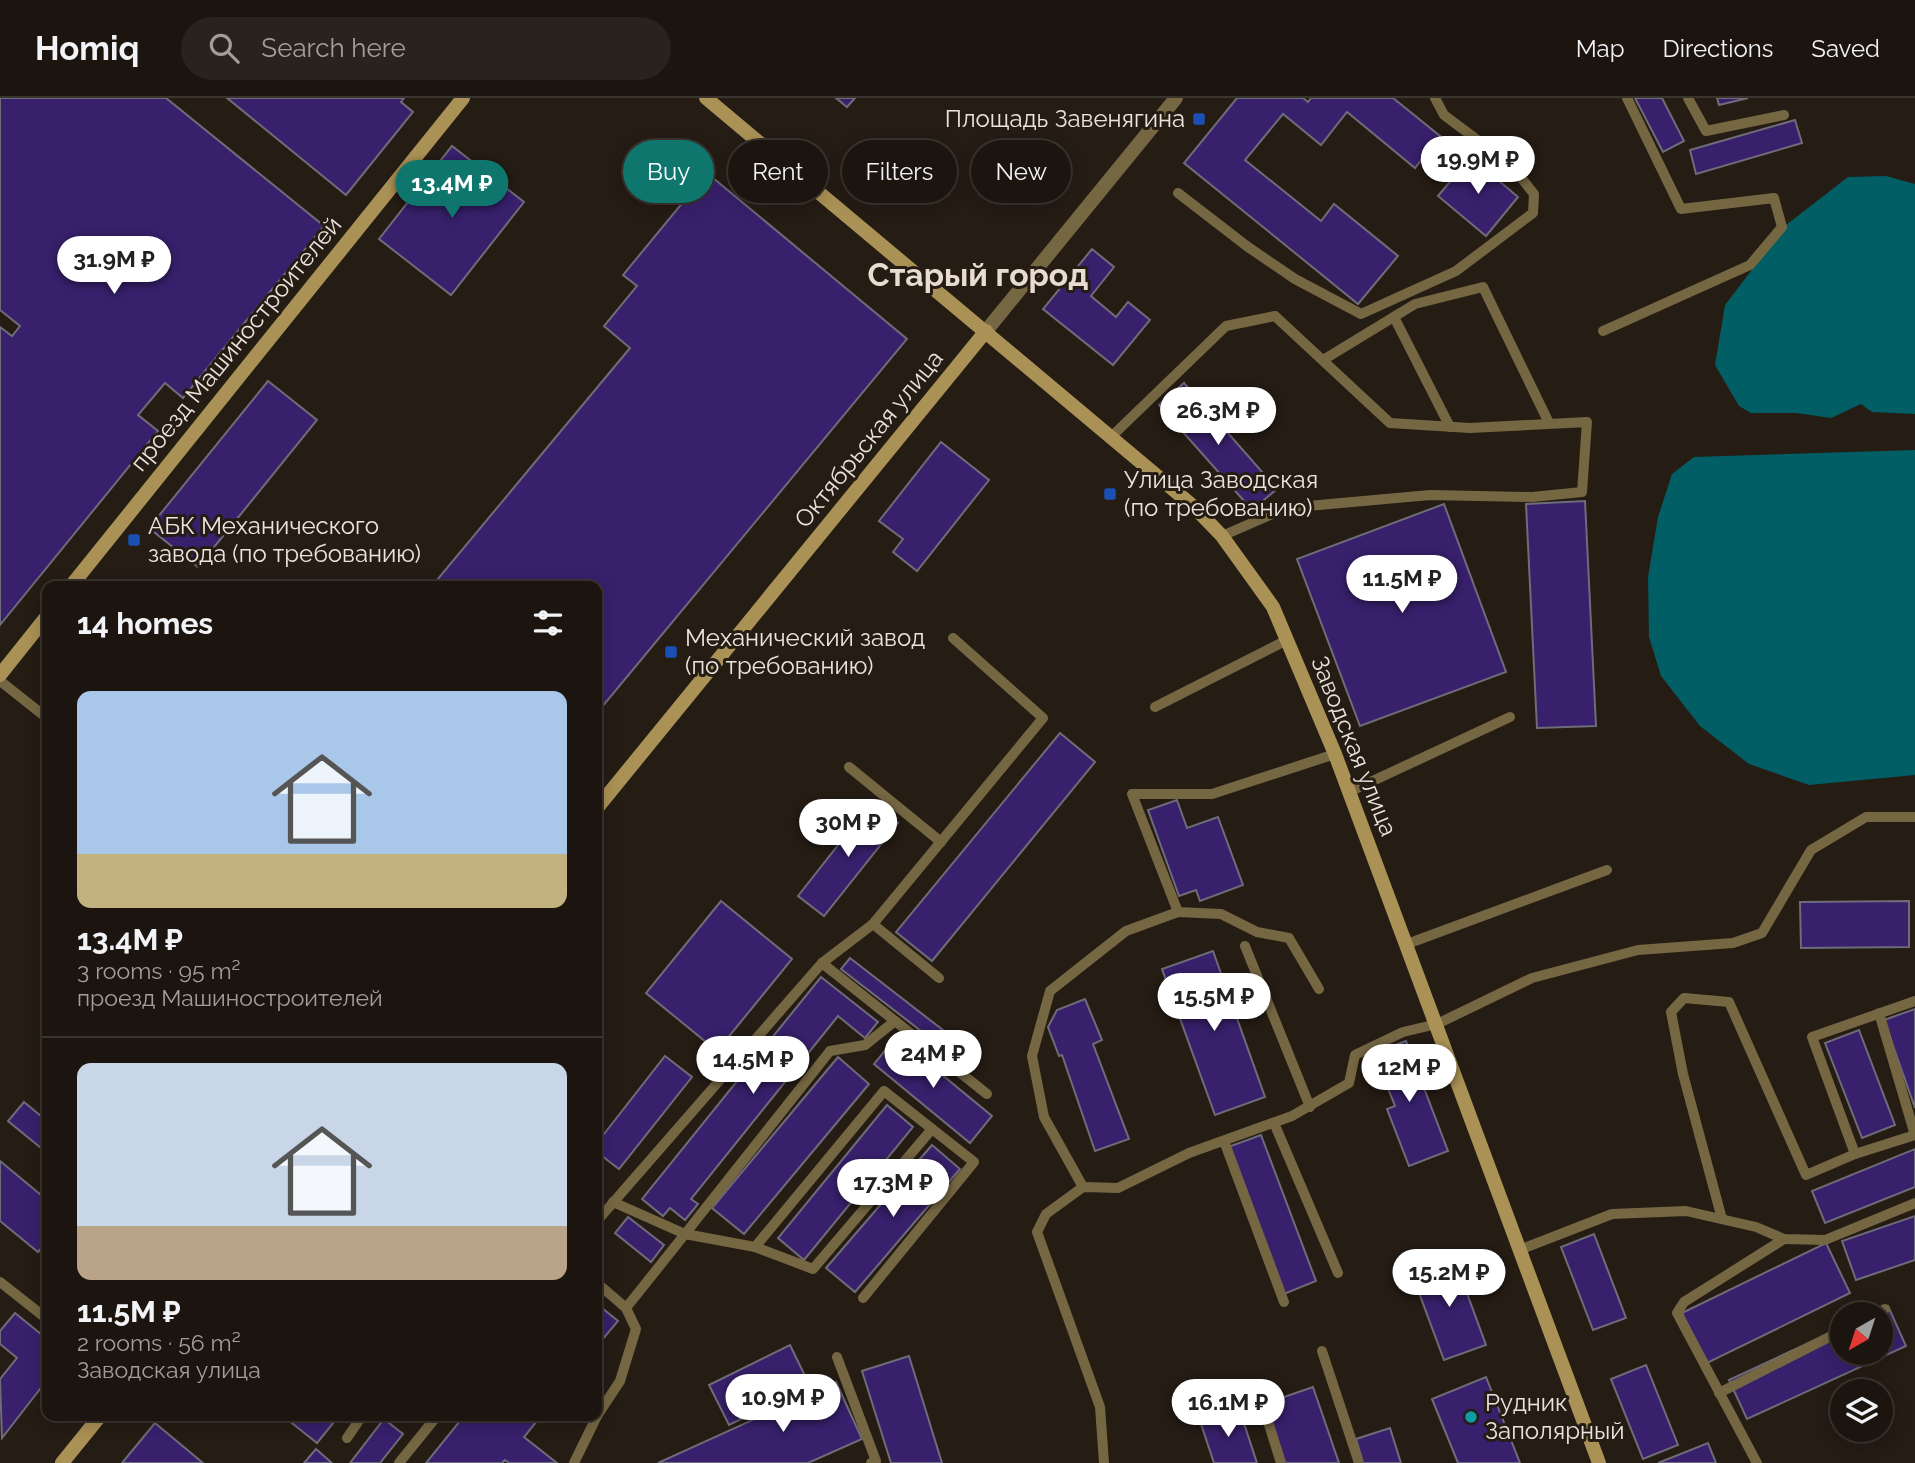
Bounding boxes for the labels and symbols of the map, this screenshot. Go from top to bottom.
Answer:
place label: Площадь Завенягина [945,104,1185,133]
marker: Площадь Завенягина [1191,111,1207,127]
pin: 19.9M ₽ [1413,136,1543,196]
pin: 13.4M ₽ [387,160,517,220]
street label: проезд Машиностроителей [124,211,347,477]
pin: 31.9M ₽ [49,236,179,296]
district label: Старый город [868,256,1088,293]
street label: Октябрьская улица [788,344,949,533]
pin: 26.3M ₽ [1153,388,1283,447]
place label: Улица Заводская (по требованию) [1124,465,1318,522]
marker: Улица Заводская (по требованию) [1102,486,1118,502]
place label: АБК Механического завода (по требованию) [148,511,421,568]
marker: АБК Механического завода (по требованию) [126,532,142,548]
pin: 11.5M ₽ [1337,556,1467,615]
place label: Механический завод (по требованию) [685,623,925,680]
marker: Механический завод (по требованию) [663,644,679,660]
street label: Заводская улица [1305,652,1404,840]
pin: 30M ₽ [799,800,897,859]
pin: 15.5M ₽ [1149,974,1279,1033]
pin: 24M ₽ [884,1030,982,1090]
pin: 14.5M ₽ [688,1037,818,1096]
pin: 12M ₽ [1360,1044,1458,1104]
pin: 17.3M ₽ [828,1160,958,1219]
pin: 15.2M ₽ [1384,1250,1514,1309]
north arrow [1830,1302,1894,1365]
pin: 10.9M ₽ [718,1374,848,1434]
pin: 16.1M ₽ [1163,1380,1293,1439]
place label: Рудник Заполярный [1485,1388,1625,1445]
marker: Рудник Заполярный [1463,1409,1479,1425]

